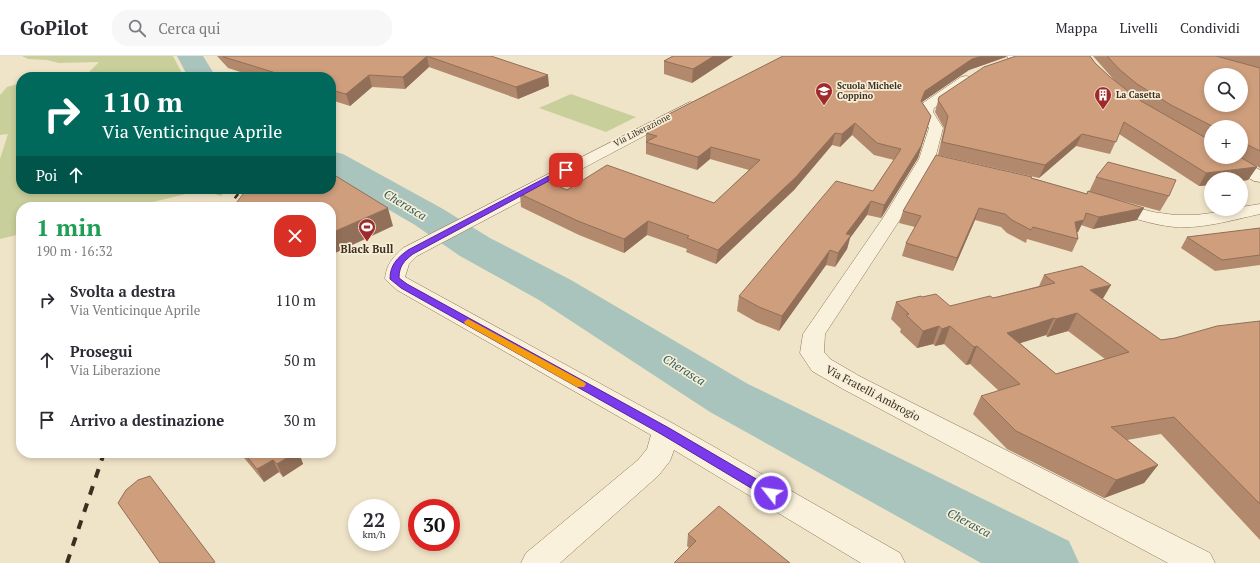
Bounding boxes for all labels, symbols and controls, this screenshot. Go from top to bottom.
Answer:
search box [112,10,392,46]
text: GoPilot [20,15,88,40]
icon: search [126,17,148,39]
text: Cerca qui [158,18,220,38]
text: Mappa [1055,18,1098,37]
text: Livelli [1120,18,1158,37]
text: Condividi [1180,18,1240,37]
map controls [1204,68,1248,216]
button: search [1204,68,1248,112]
place label: Scuola Michele Coppino [837,80,902,102]
school or university icon: Scuola Michele Coppino [814,81,834,106]
text: 110 m [102,83,183,120]
building icon: La Casetta [1093,85,1113,110]
icon: right [36,88,88,140]
place label: La Casetta [1116,89,1161,101]
street label: Via Liberazione [611,110,673,150]
text: Via Venticinque Aprile [102,119,282,143]
button: + [1204,120,1248,164]
pin [549,153,583,187]
icon: arrive [555,159,577,181]
icon: ahead [65,164,87,186]
text: Poi [36,165,57,185]
button: − [1204,172,1248,216]
water label: Cherasca [381,186,429,223]
text: 1 min [36,211,102,243]
button: close [274,215,316,257]
sports icon: Black Bull [357,217,377,242]
text: 190 m · 16:32 [36,242,113,260]
place label: Black Bull [341,242,394,256]
text: Svolta a destra [70,281,176,301]
icon: right [36,289,58,311]
text: 110 m [275,290,316,310]
text: Via Venticinque Aprile [70,301,200,319]
text: Prosegui [70,341,133,361]
icon: ahead [36,349,58,371]
text: 50 m [283,350,316,370]
water label: Cherasca [660,351,708,388]
text: Via Liberazione [70,361,160,379]
street label: Via Fratelli Ambrogio [823,362,923,424]
icon: arrive [36,409,58,431]
text: Arrivo a destinazione [70,410,224,430]
text: 30 m [283,410,316,430]
position arrow [750,472,792,514]
speed limit sign: 30 [408,499,460,551]
water label: Cherasca [945,505,994,540]
text: 22 [363,506,385,533]
text: km/h [362,528,386,541]

